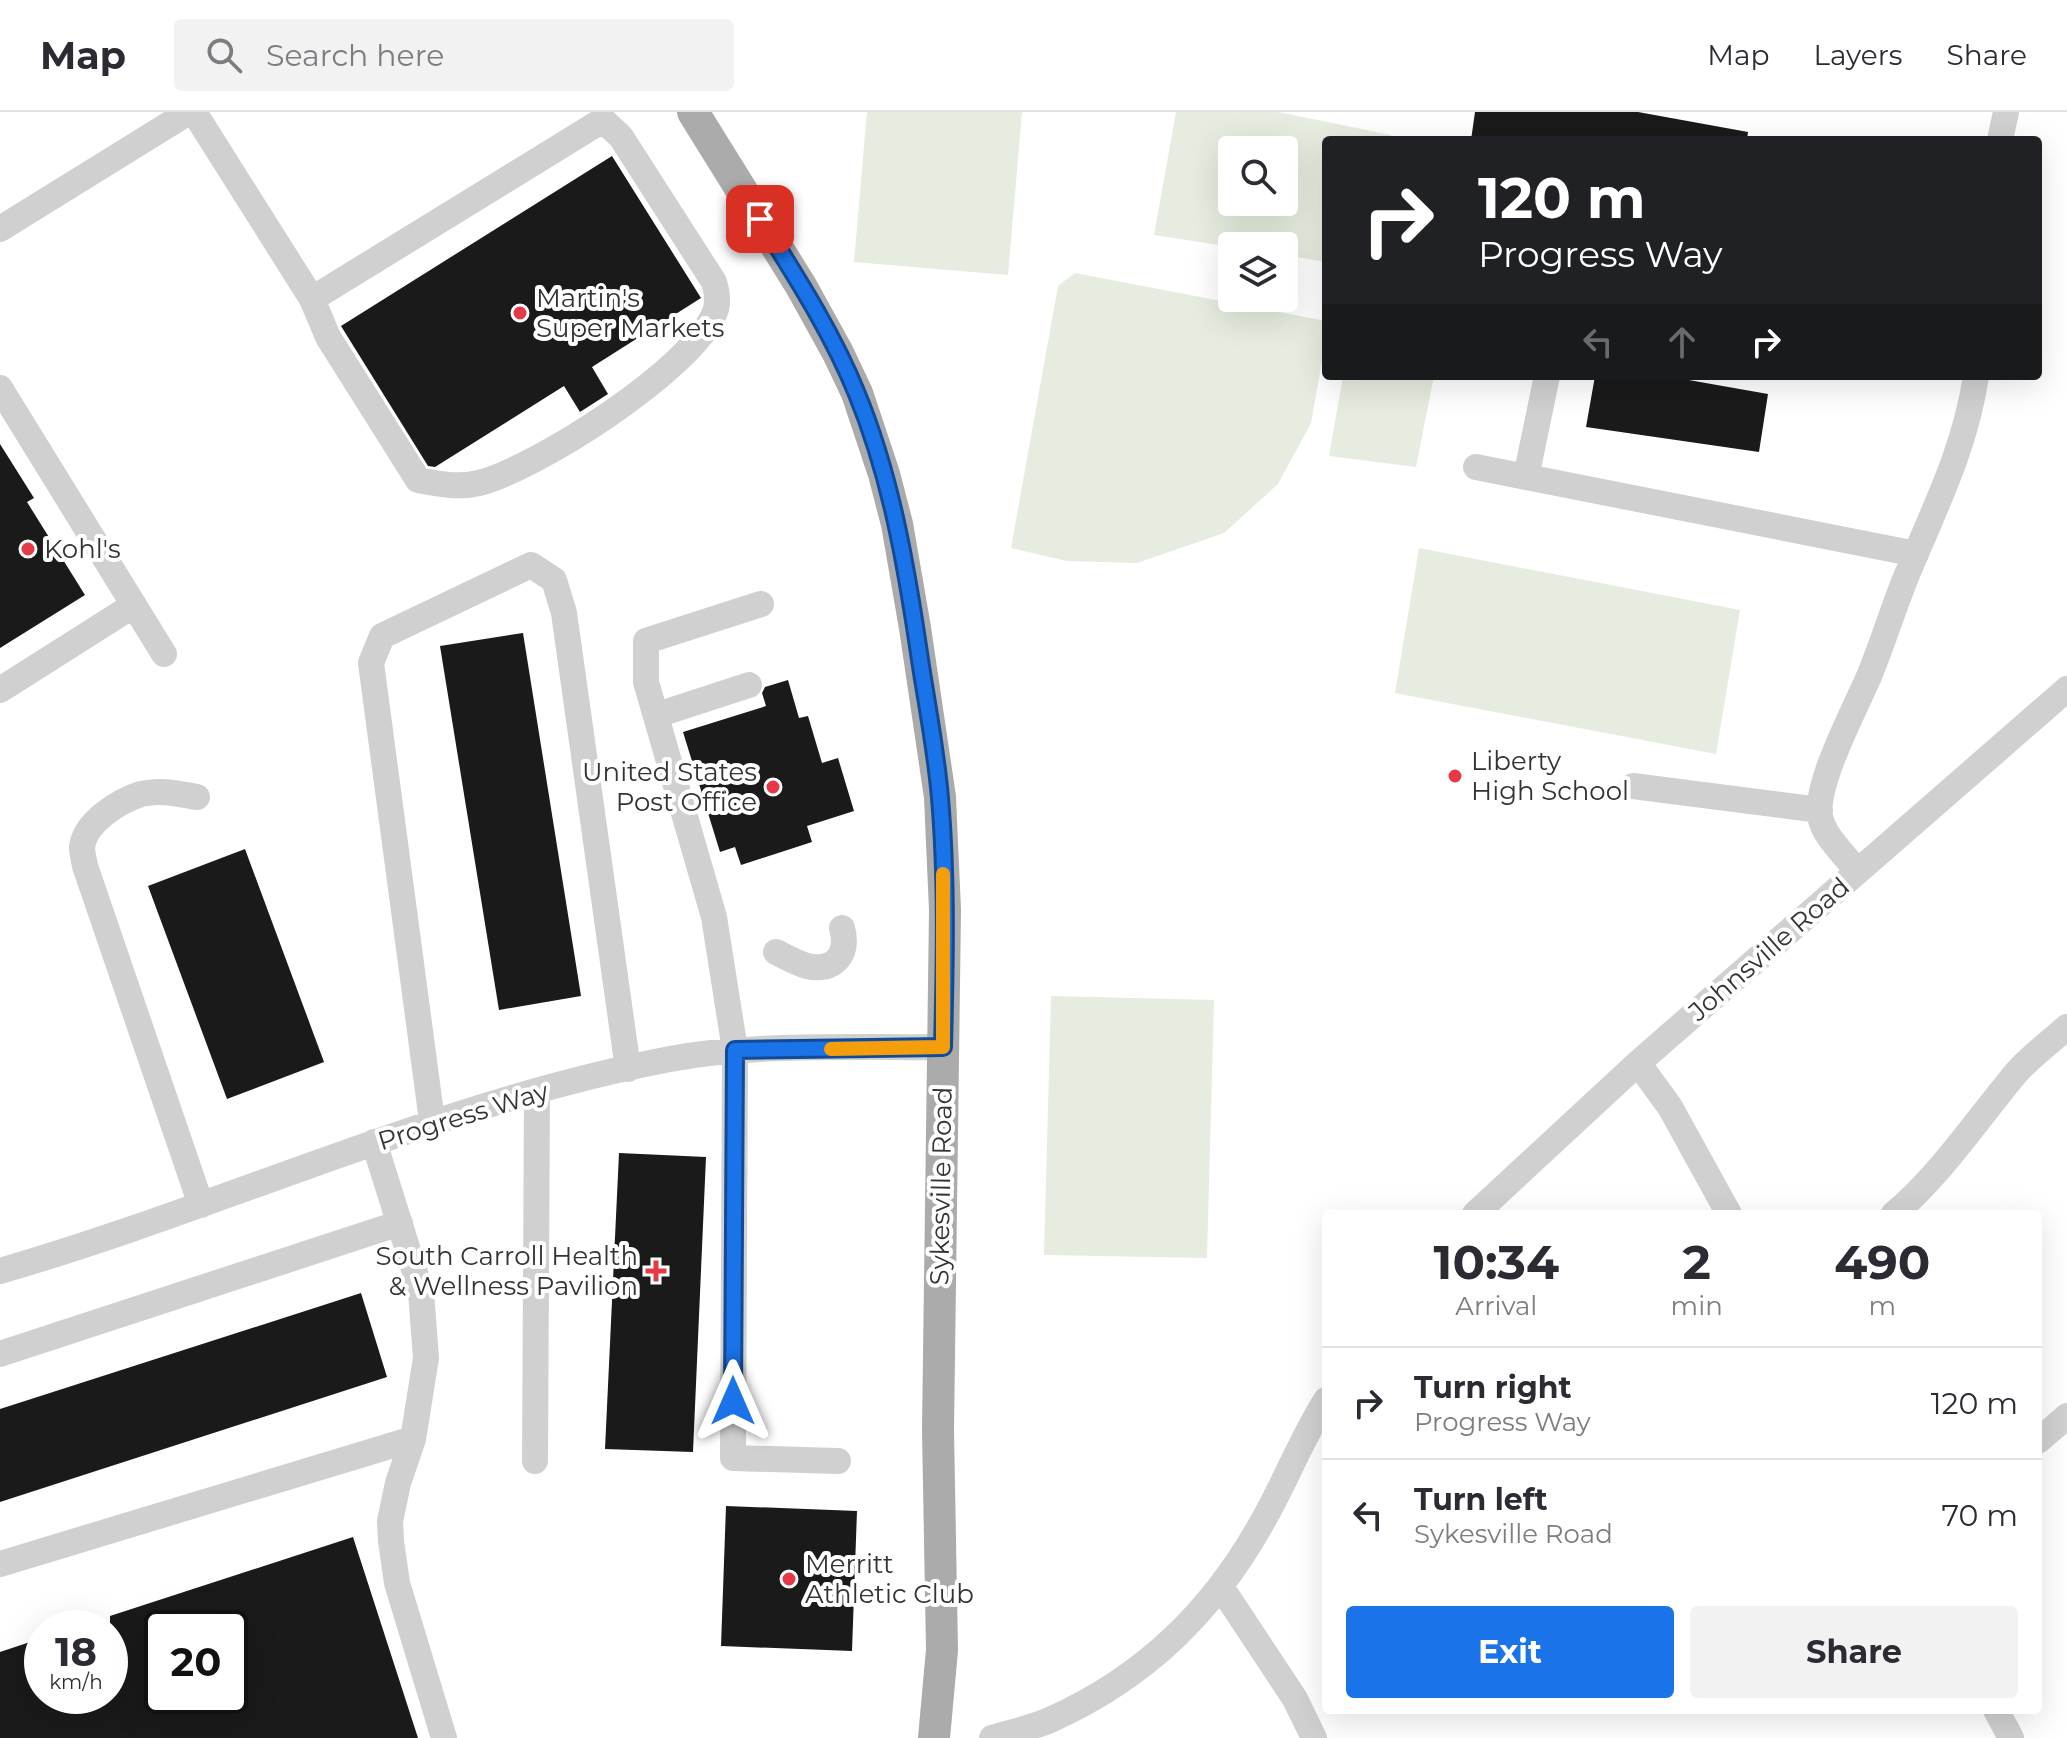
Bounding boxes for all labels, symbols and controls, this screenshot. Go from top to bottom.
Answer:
search box [174,19,734,91]
text: Map [40,32,126,79]
icon: search [202,33,246,77]
text: Search here [266,37,444,74]
text: Map [1707,38,1770,72]
text: Layers [1814,38,1903,72]
text: Share [1947,38,2027,72]
map controls [1218,136,1298,312]
button: search [1218,136,1298,216]
text: 120 m [1478,164,1646,232]
icon: right [1346,168,1450,272]
pin [726,185,794,253]
icon: arrive [738,197,782,241]
button: layers [1218,232,1298,312]
text: Progress Way [1478,232,1723,276]
place label: Martin's Super Markets [536,282,724,344]
marker: Martin's Super Markets [511,304,529,322]
icon: left [1576,320,1620,364]
icon: ahead [1660,320,1704,364]
icon: right [1744,320,1788,364]
place label: Kohl's [44,533,121,565]
marker: Kohl's [19,540,37,558]
place label: Liberty High School [1471,745,1629,807]
place label: United States Post Office [582,756,757,818]
marker: Liberty High School [1446,767,1464,785]
marker: United States Post Office [764,778,782,796]
street label: Johnsville Road [1681,871,1856,1028]
street label: Progress Way [374,1075,553,1157]
street label: Sykesville Road [923,1086,959,1286]
text: 10:34 [1434,1233,1559,1291]
text: 2 [1683,1233,1711,1291]
text: 490 [1834,1233,1930,1291]
place label: South Carroll Health & Wellness Pavilion [376,1240,638,1302]
marker: South Carroll Health & Wellness Pavilion [645,1260,667,1282]
text: Arrival [1455,1290,1537,1322]
text: min [1671,1290,1723,1322]
text: m [1869,1290,1896,1322]
position arrow [691,1359,775,1443]
text: Turn right [1414,1369,1571,1406]
icon: right [1346,1381,1390,1425]
text: 120 m [1931,1385,2018,1422]
text: Progress Way [1414,1406,1591,1438]
text: Turn left [1414,1481,1547,1518]
icon: left [1346,1493,1390,1537]
text: 70 m [1941,1497,2018,1534]
text: Sykesville Road [1414,1518,1613,1550]
place label: Merritt Athletic Club [805,1548,974,1610]
marker: Merritt Athletic Club [780,1570,798,1588]
button: Exit [1346,1606,1674,1698]
button: Share [1690,1606,2018,1698]
speed limit sign: 20 [144,1610,248,1714]
text: 18 [55,1627,97,1676]
text: km/h [49,1670,103,1694]

